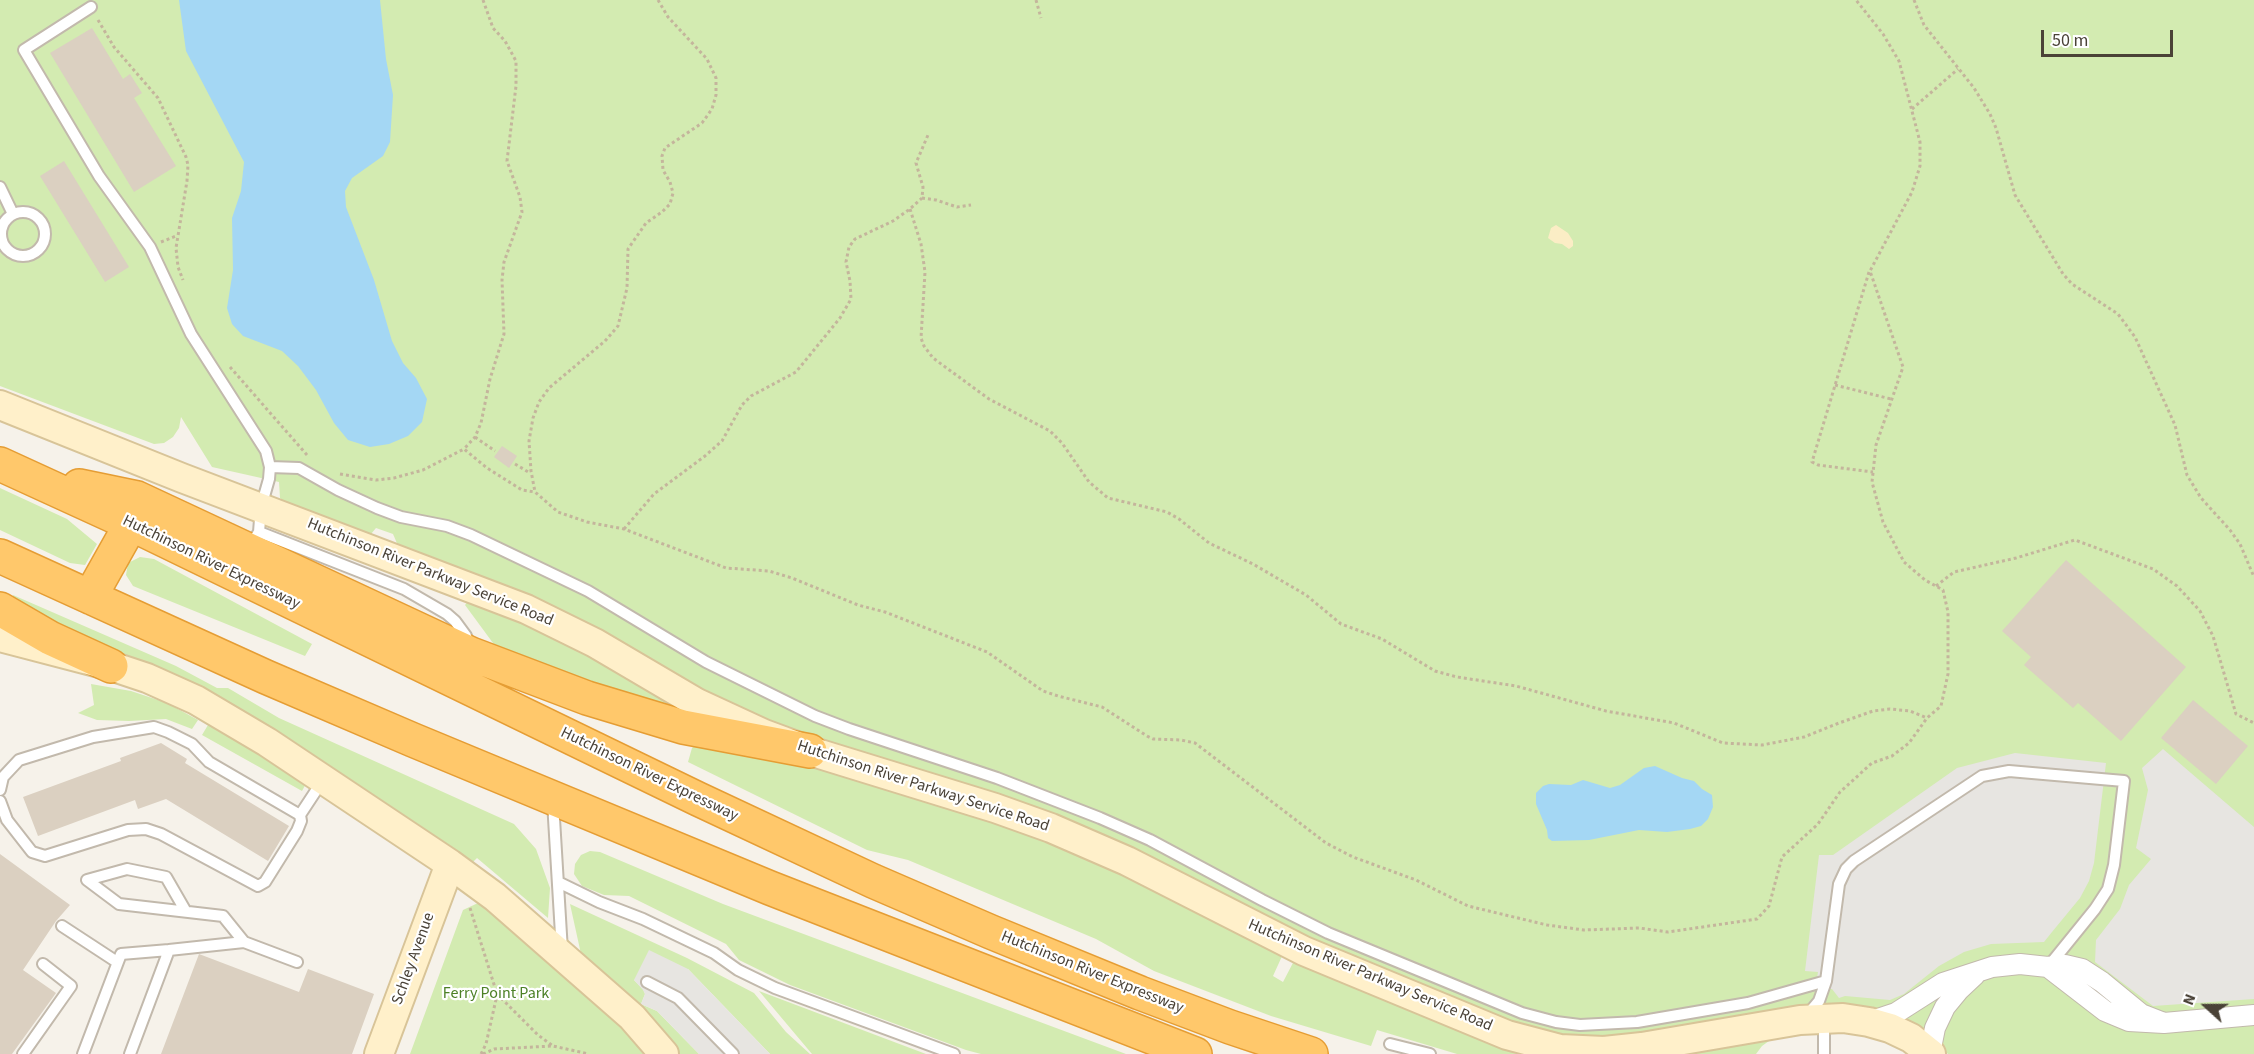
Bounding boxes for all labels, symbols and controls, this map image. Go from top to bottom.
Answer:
scale bar [2044,18,2176,56]
text: 50 m [2052,28,2088,53]
street label: Hutchinson River Expressway [119,512,303,614]
street label: Hutchinson River Parkway Service Road [304,515,556,631]
street label: Hutchinson River Expressway [557,724,741,826]
street label: Hutchinson River Parkway Service Road [795,737,1051,837]
street label: Schley Avenue [388,910,440,1008]
street label: Hutchinson River Parkway Service Road [1245,916,1495,1036]
street label: Hutchinson River Expressway [998,928,1186,1018]
north arrow [2176,976,2236,1036]
park label: Ferry Point Park [443,984,549,1004]
text: N [2177,991,2201,1008]

